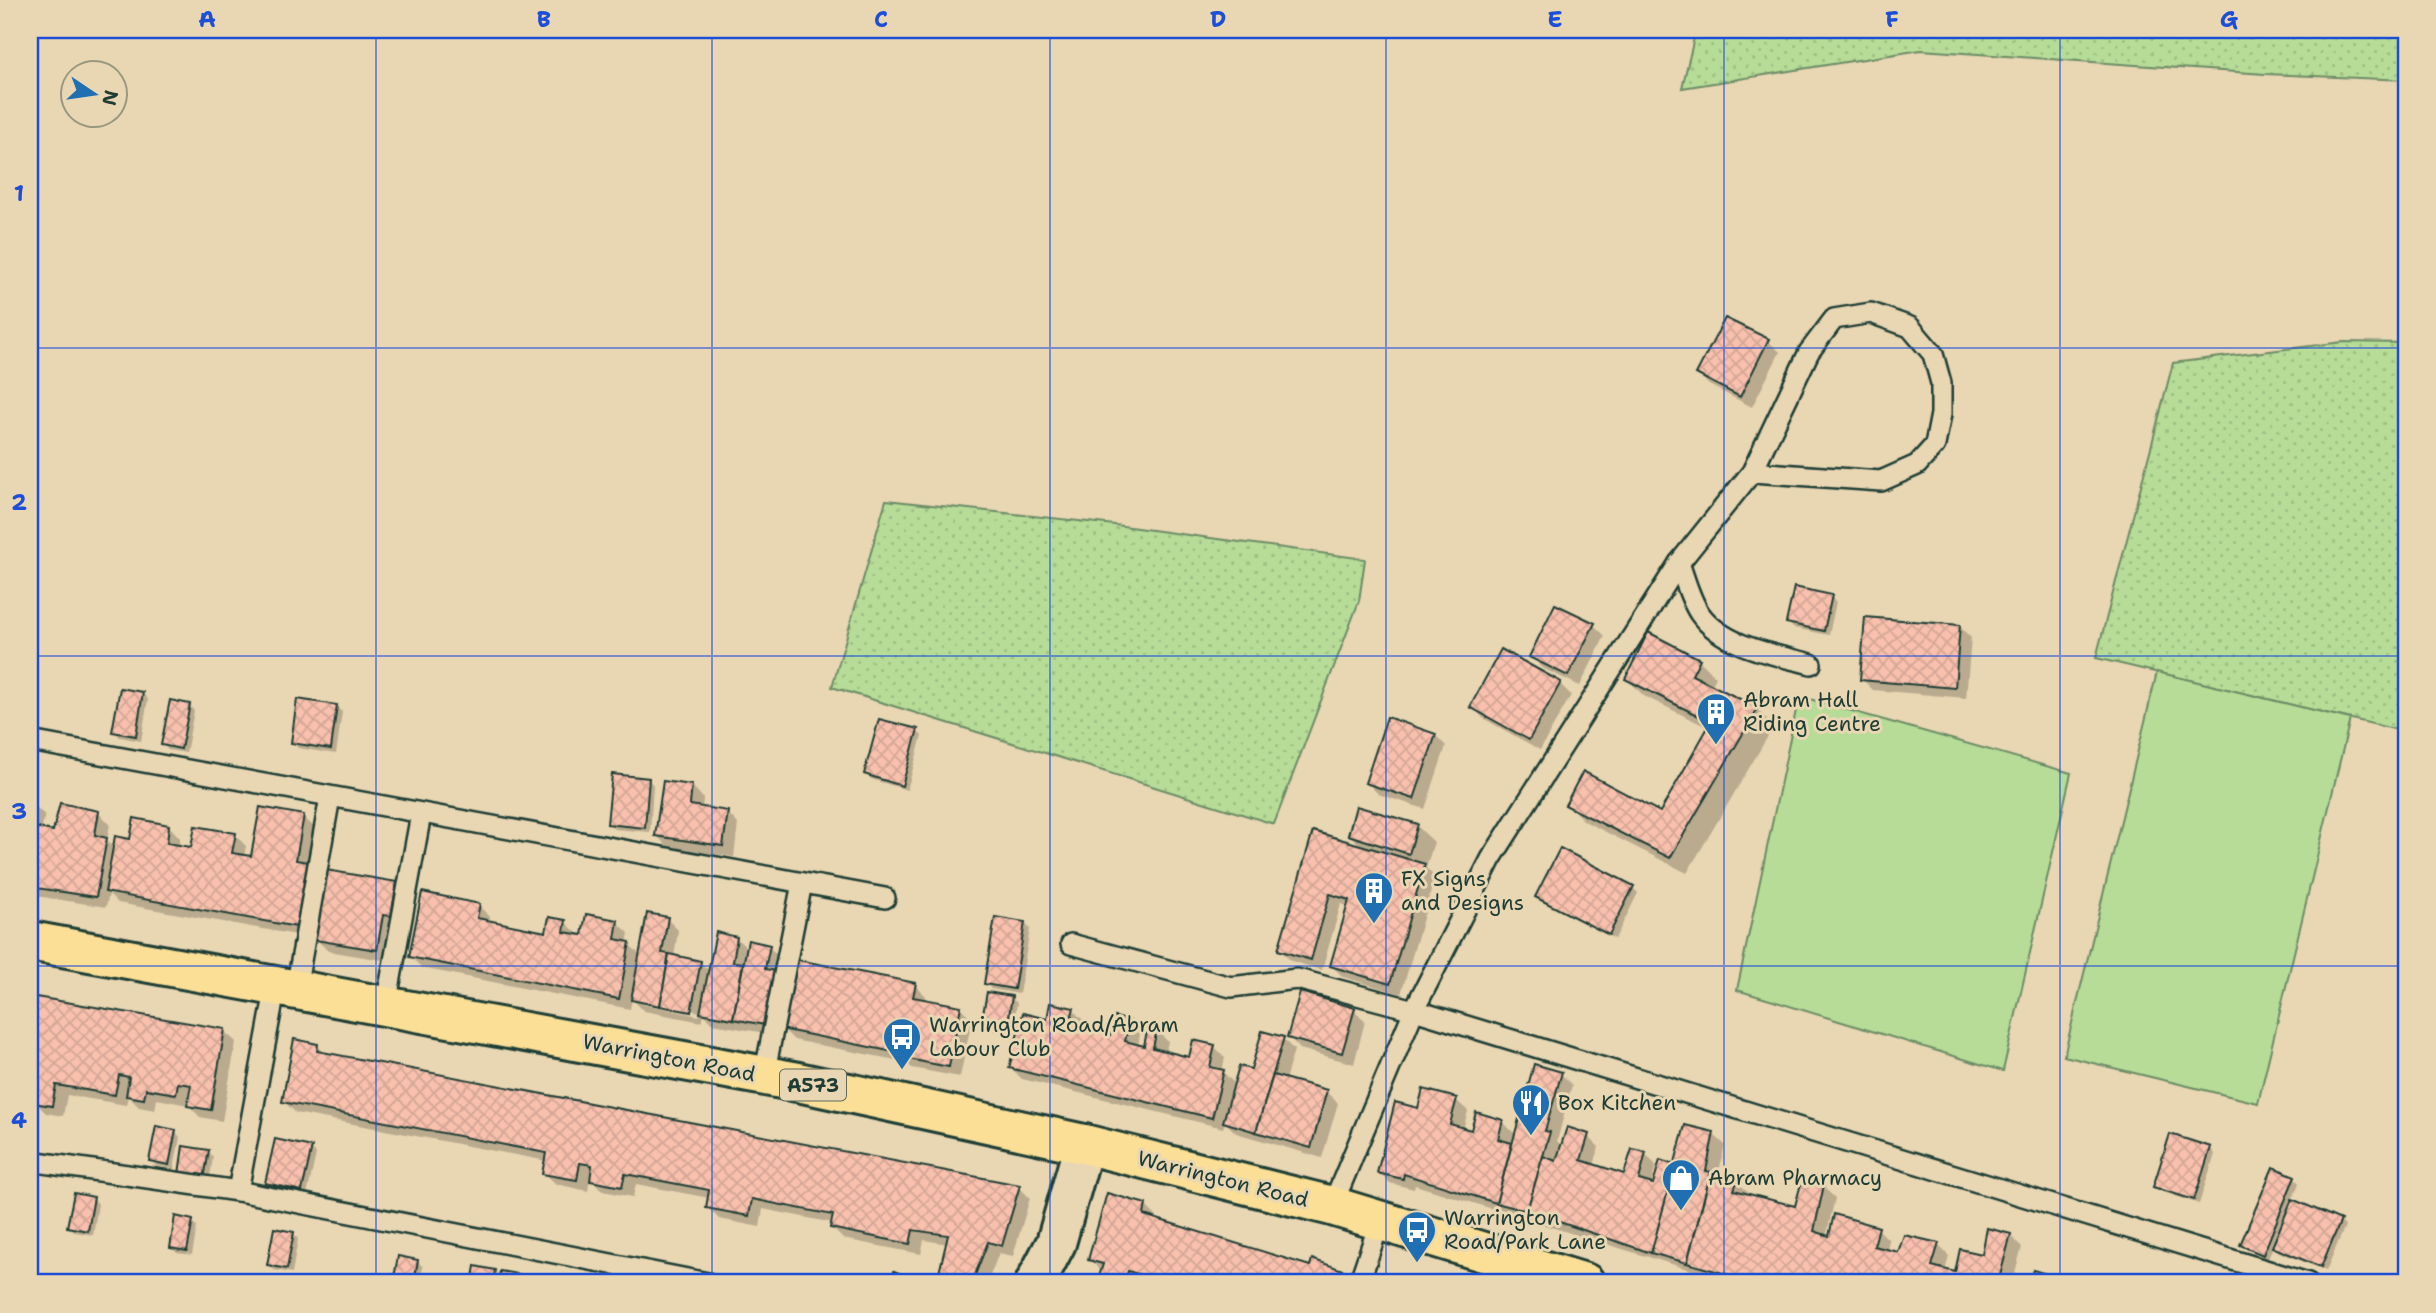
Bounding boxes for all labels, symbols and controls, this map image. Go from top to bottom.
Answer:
text: A [198,4,216,34]
text: B [537,4,551,34]
text: C [874,4,888,34]
text: D [1210,4,1226,34]
text: E [1547,4,1563,34]
text: F [1885,4,1899,34]
text: G [2220,4,2239,34]
north arrow [60,60,130,130]
text: N [96,88,124,108]
text: 1 [14,178,24,208]
text: 2 [11,487,27,517]
place label: Abram Hall Riding Centre [1743,686,1881,738]
building icon: Abram Hall Riding Centre [1695,691,1737,746]
text: 3 [11,796,27,826]
place label: FX Signs and Designs [1401,865,1524,917]
building icon: FX Signs and Designs [1353,870,1395,925]
place label: Warrington Road/Abram Labour Club [929,1011,1179,1063]
bus stop icon: Warrington Road/Abram Labour Club [881,1016,923,1071]
street label: Warrington Road [580,1028,758,1088]
road number: A573 [780,1070,846,1100]
restaurant icon: Box Kitchen [1510,1082,1552,1137]
place label: Box Kitchen [1558,1089,1676,1117]
text: 4 [11,1105,27,1135]
street label: Warrington Road [1134,1144,1312,1214]
shop icon: Abram Pharmacy [1660,1157,1702,1212]
place label: Abram Pharmacy [1708,1164,1882,1192]
place label: Warrington Road/Park Lane [1444,1204,1606,1256]
bus stop icon: Warrington Road/Park Lane [1396,1209,1438,1264]

